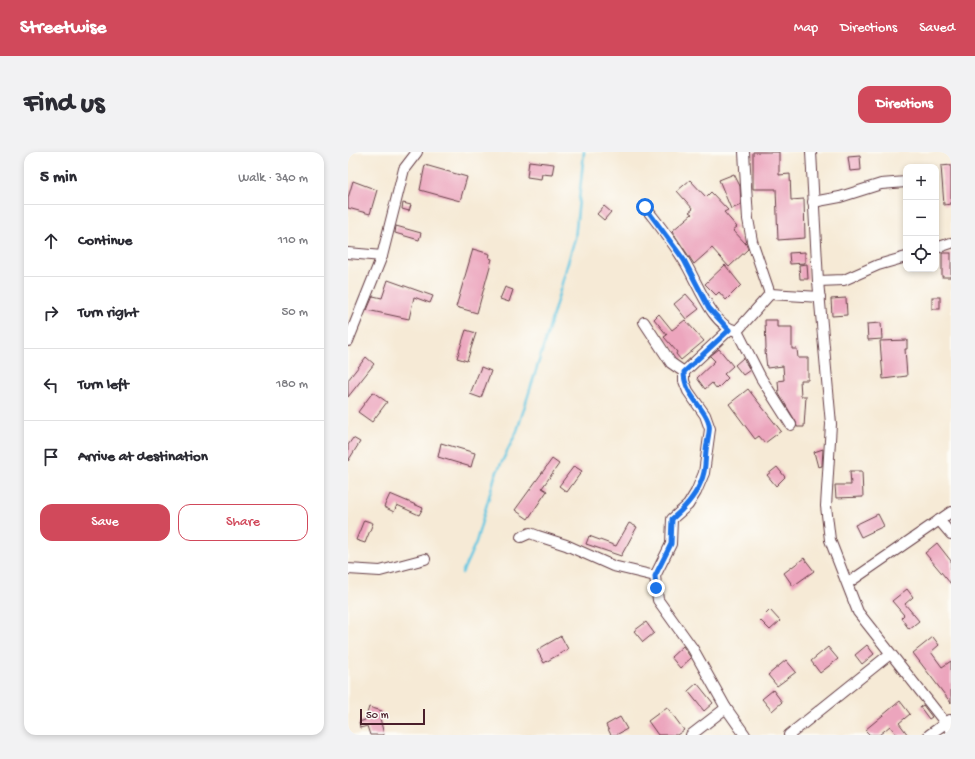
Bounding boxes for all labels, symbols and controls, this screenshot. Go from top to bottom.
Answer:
text: Streetwise [20,17,106,40]
text: Map [794,20,818,37]
text: Directions [840,20,897,37]
text: Saved [919,20,955,37]
button: Directions [858,86,951,123]
text: Find us [24,88,104,121]
map controls [903,164,939,272]
button: + [903,164,939,200]
text: 5 min [40,168,77,188]
text: Walk · 340 m [238,171,308,186]
route start [636,198,654,216]
button: − [903,200,939,236]
icon: ahead [40,230,62,252]
text: Continue [78,232,132,250]
text: 110 m [278,233,308,248]
button: locate [903,236,939,272]
icon: right [40,302,62,324]
text: Turn right [78,304,138,322]
text: 50 m [281,305,308,320]
icon: left [40,374,62,396]
text: Turn left [78,376,129,394]
text: 180 m [276,377,308,392]
icon: arrive [40,446,62,468]
text: Arrive at destination [78,448,208,466]
button: Save [40,504,170,541]
button: Share [178,504,308,541]
route end [647,579,665,597]
scale bar [360,707,425,726]
text: 50 m [366,710,388,722]

